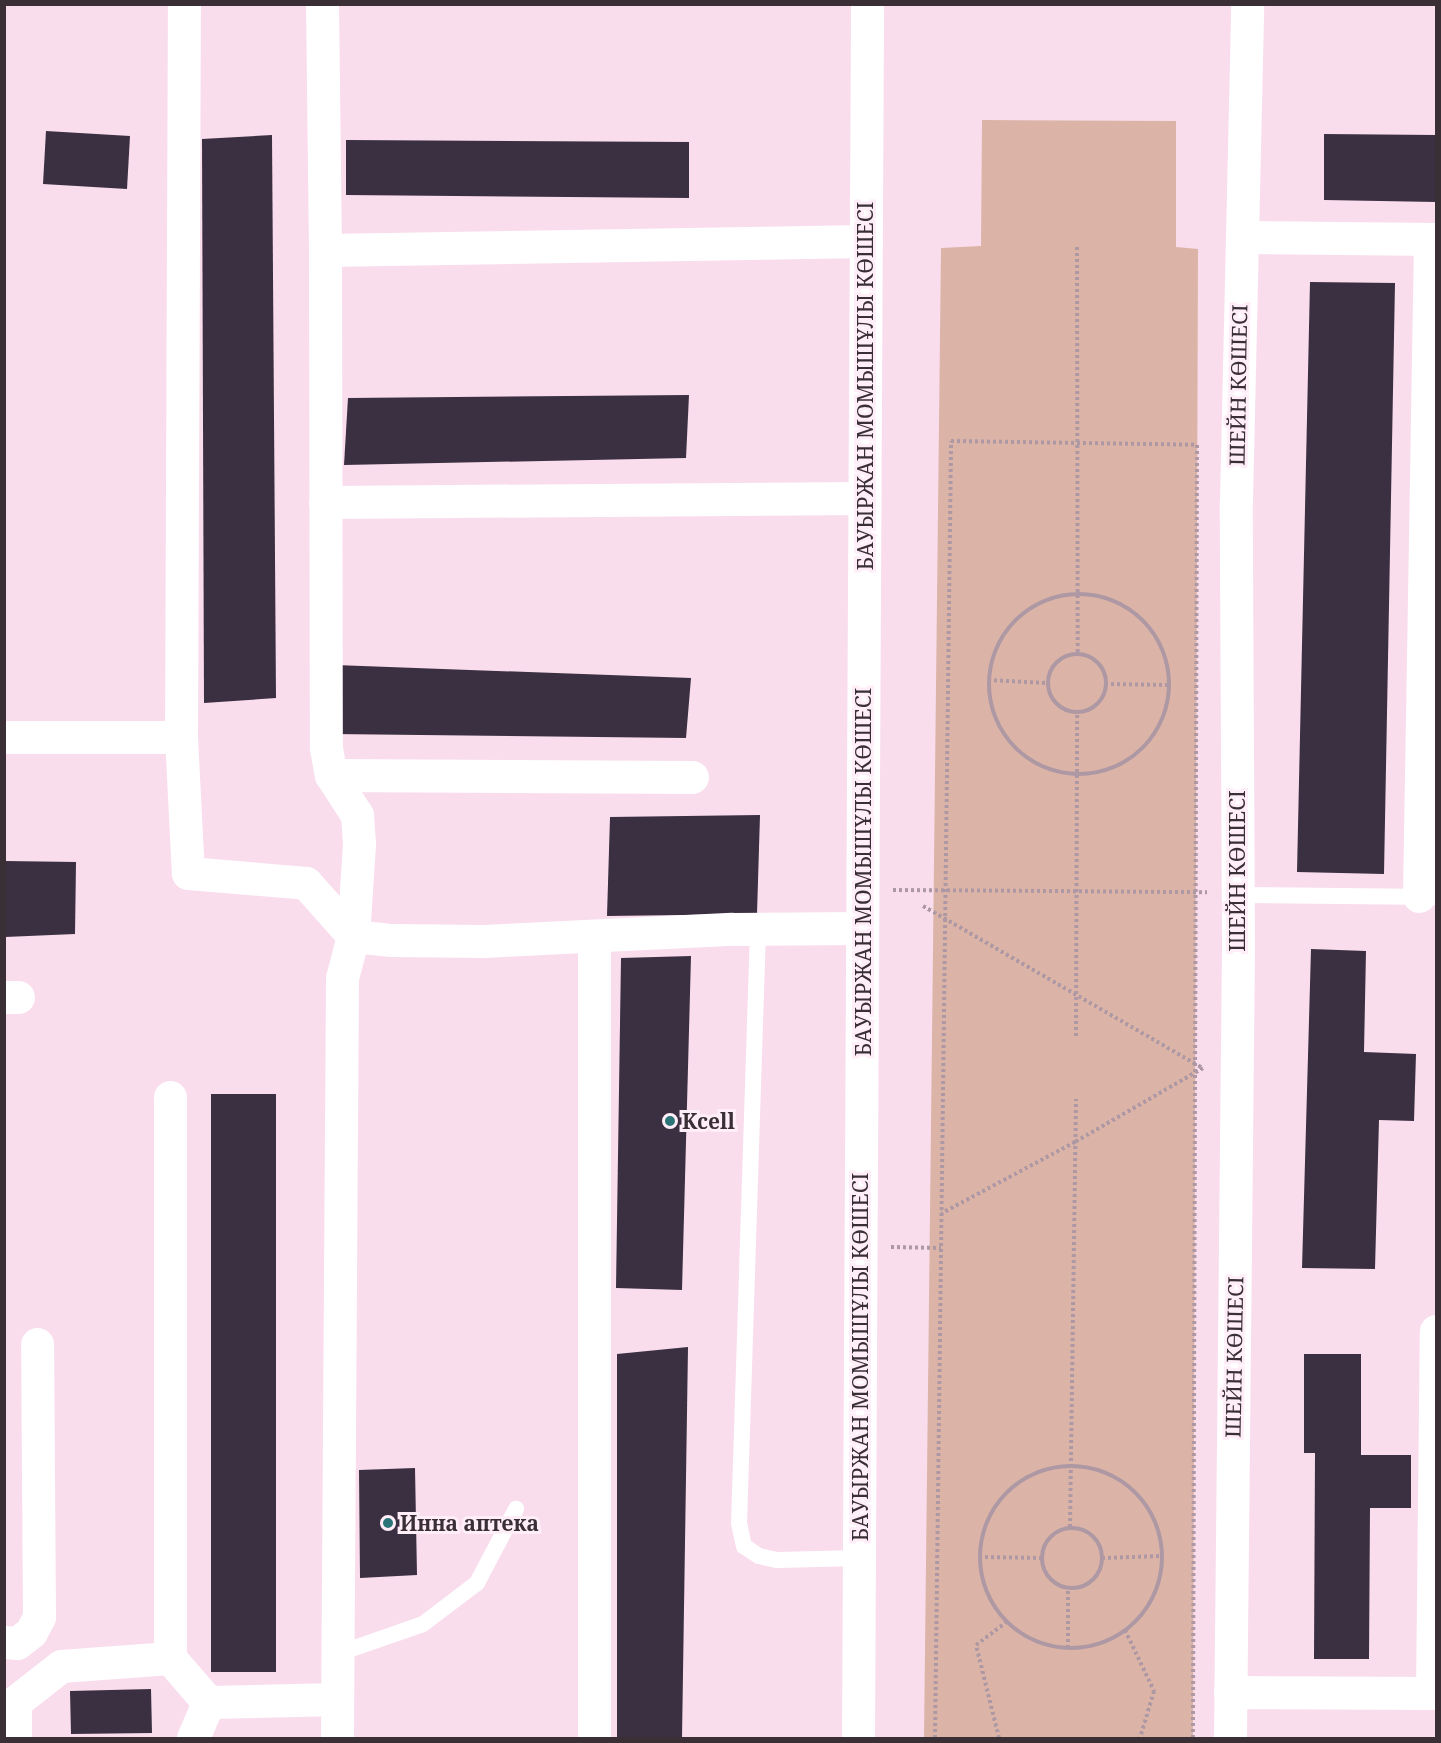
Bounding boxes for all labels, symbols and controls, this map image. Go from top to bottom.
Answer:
street label: БАУЫРЖАН МОМЫШҰЛЫ КӨШЕСІ [852,202,878,570]
street label: ШЕЙН КӨШЕСІ [1224,304,1252,466]
street label: БАУЫРЖАН МОМЫШҰЛЫ КӨШЕСІ [850,688,876,1056]
street label: ШЕЙН КӨШЕСІ [1224,790,1250,952]
place label: Kcell [682,1108,735,1134]
marker: Kcell [663,1114,677,1128]
street label: БАУЫРЖАН МОМЫШҰЛЫ КӨШЕСІ [847,1173,873,1541]
street label: ШЕЙН КӨШЕСІ [1220,1276,1248,1438]
place label: Инна аптека [400,1510,539,1536]
marker: Инна аптека [381,1516,395,1530]

